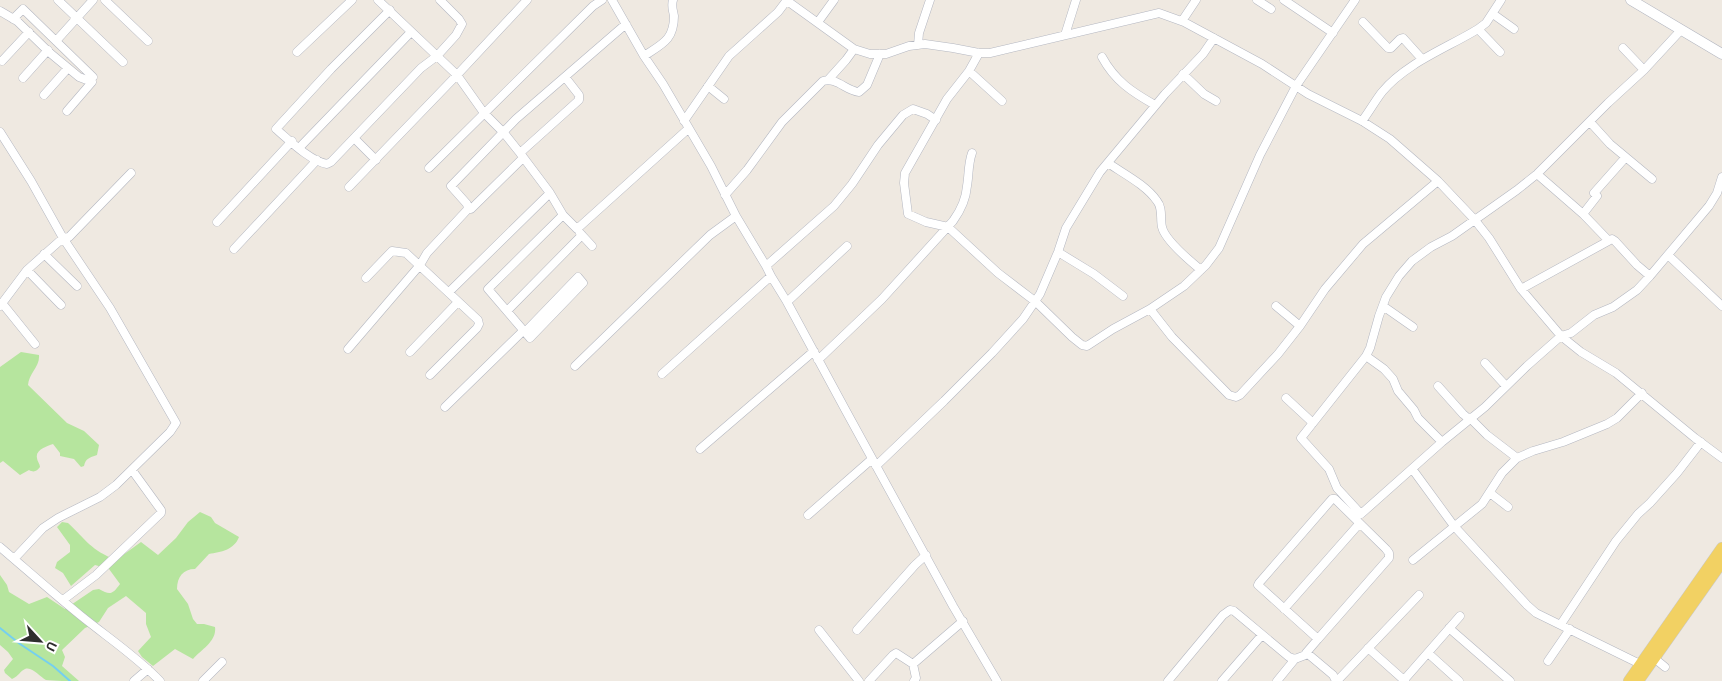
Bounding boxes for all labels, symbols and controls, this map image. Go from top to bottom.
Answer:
north arrow [15,616,65,666]
text: U [43,639,59,653]

